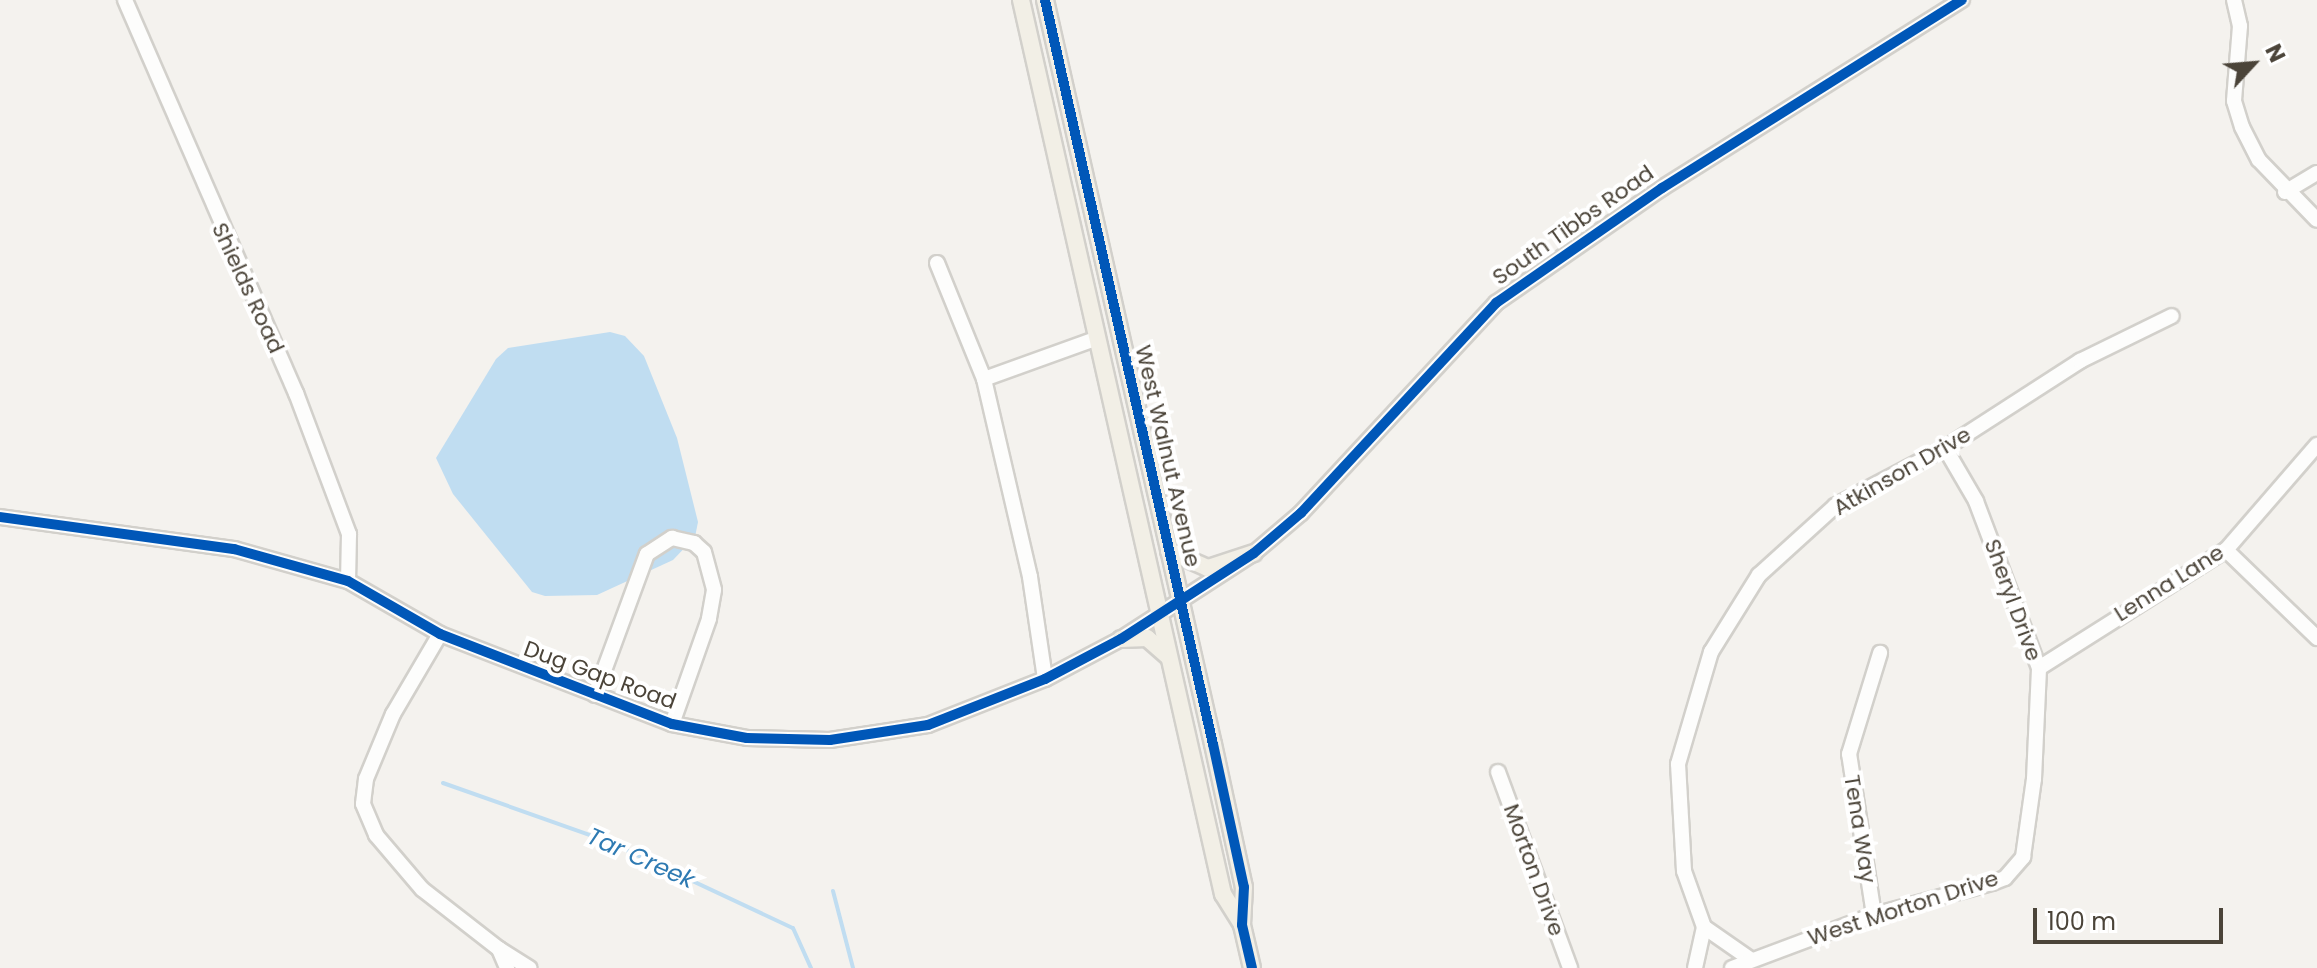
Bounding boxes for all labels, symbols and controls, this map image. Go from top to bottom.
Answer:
north arrow [2213,24,2293,104]
text: N [2257,39,2293,67]
street label: South Tibbs Road [1487,160,1659,290]
street label: Shields Road [206,219,290,357]
street label: West Walnut Avenue [1130,342,1206,570]
street label: Atkinson Drive [1829,421,1975,521]
street label: Sheryl Drive [1979,536,2047,664]
street label: Lenna Lane [2109,539,2229,627]
street label: Dug Gap Road [520,635,680,715]
street label: Tena Way [1838,773,1882,885]
street label: Morton Drive [1498,800,1570,940]
water label: Tar Creek [583,821,699,895]
street label: West Morton Drive [1804,865,2002,951]
scale bar [2037,892,2227,942]
text: 100 m [2047,905,2116,938]

